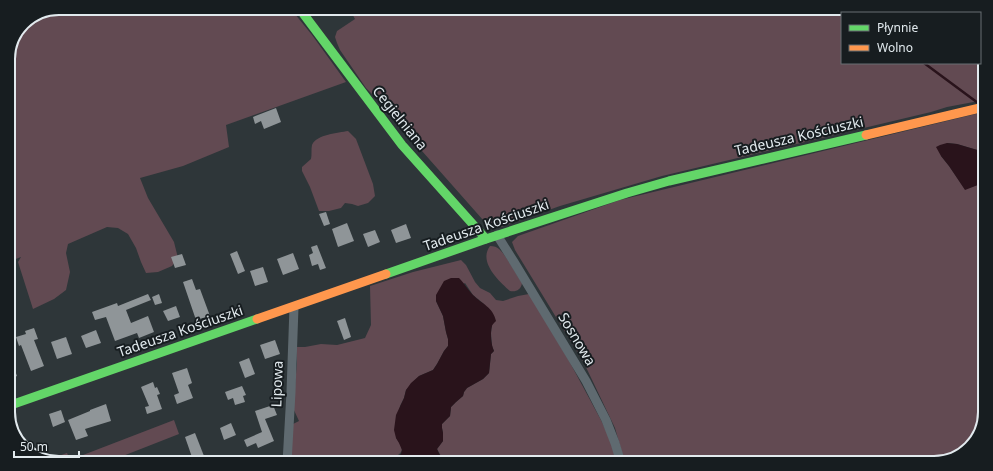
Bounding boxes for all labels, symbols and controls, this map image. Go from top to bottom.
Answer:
legend [841,12,981,64]
text: Płynnie [877,19,918,36]
text: Wolno [877,39,913,56]
street label: Cegielniana [369,82,432,154]
street label: Tadeusza Kościuszki [733,111,865,160]
street label: Tadeusza Kościuszki [421,194,551,255]
street label: Tadeusza Kościuszki [115,300,245,361]
street label: Sosnowa [554,309,601,369]
street label: Lipowa [266,360,287,408]
scale bar [14,433,79,459]
text: 50 m [20,438,48,455]

